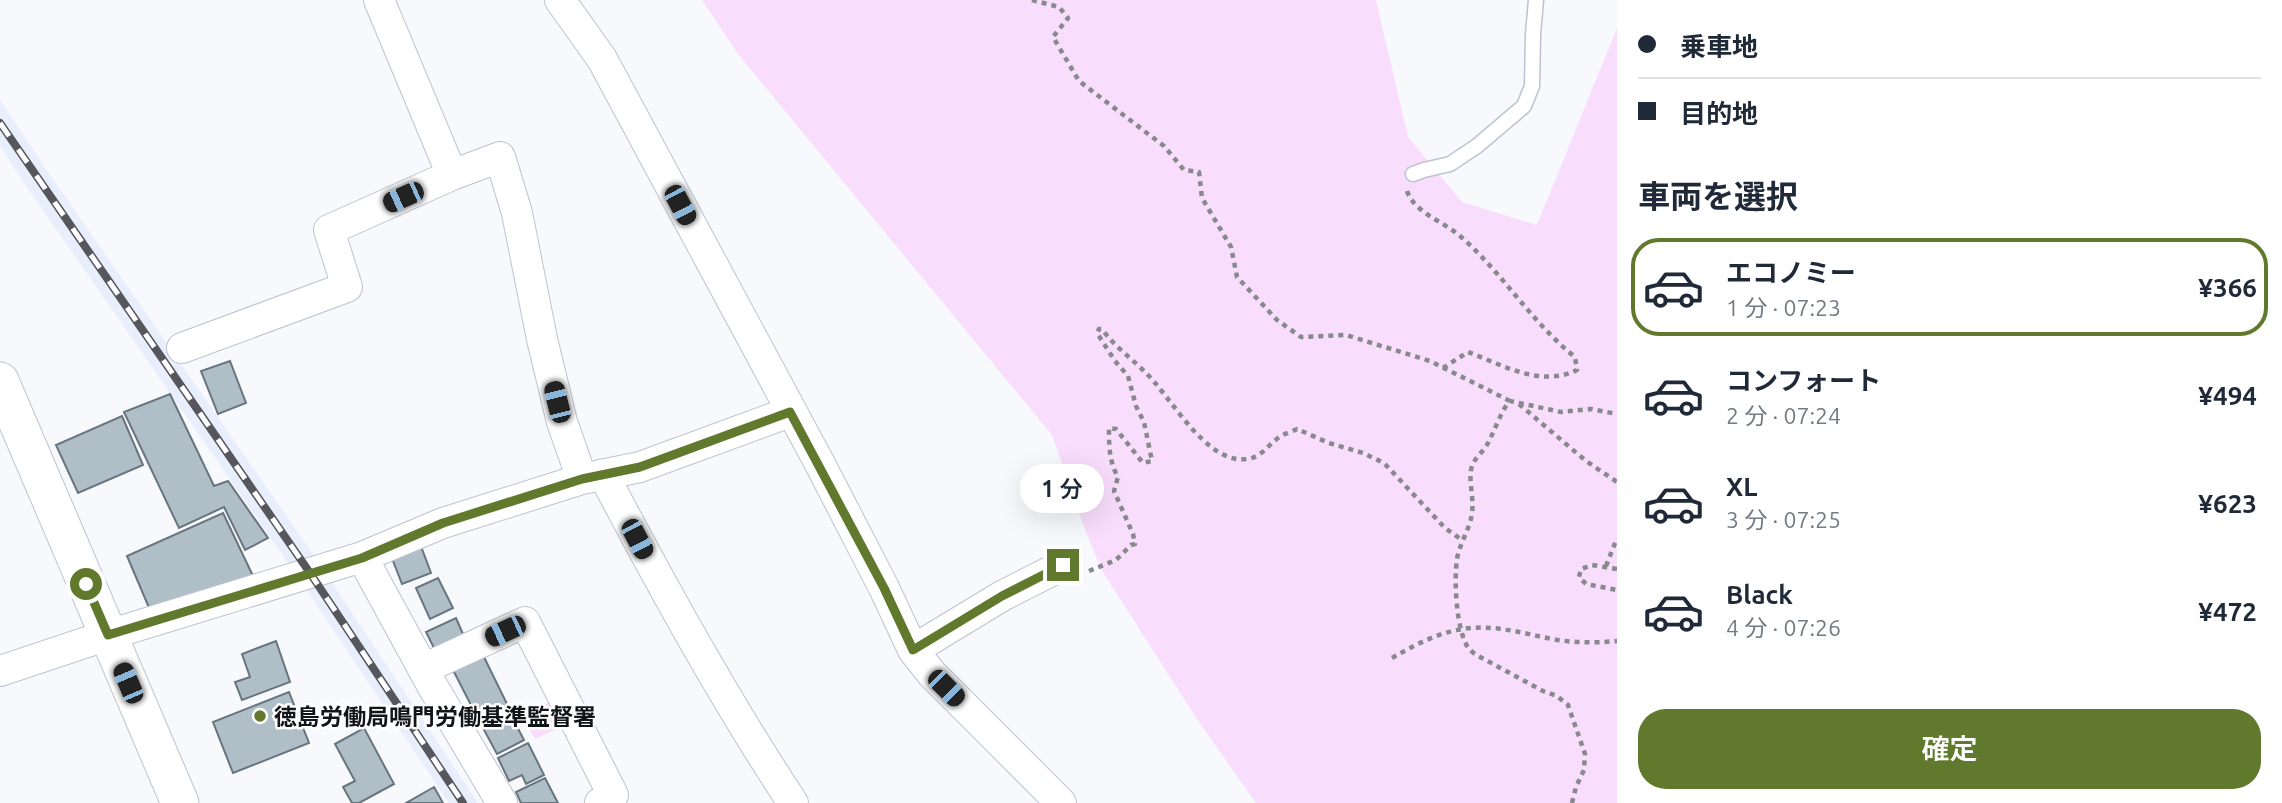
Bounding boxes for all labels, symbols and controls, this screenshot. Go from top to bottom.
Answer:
text: 乗車地 [1680,32,1758,61]
text: 目的地 [1680,99,1758,128]
text: 車両を選択 [1638,178,1798,214]
car [380,179,427,215]
car [661,182,700,228]
icon: car [1642,256,1705,319]
text: エコノミー [1726,258,1856,287]
text: ¥366 [2198,273,2257,302]
text: 1 分 · 07:23 [1726,295,1841,320]
icon: car [1642,364,1705,427]
text: コンフォート [1726,366,1881,395]
car [542,379,573,425]
text: ¥494 [2198,381,2257,410]
text: 2 分 · 07:24 [1726,403,1841,428]
callout: 1 分 [1021,463,1105,512]
icon: car [1642,472,1705,535]
text: XL [1726,472,1757,501]
text: 1 分 [1041,476,1083,501]
text: ¥623 [2198,489,2257,518]
text: 3 分 · 07:25 [1726,507,1841,532]
car [618,516,657,562]
route end [1047,549,1079,581]
route start [70,568,102,600]
icon: car [1642,580,1705,643]
text: Black [1726,580,1793,609]
text: ¥472 [2198,597,2257,626]
car [482,613,529,649]
text: 4 分 · 07:26 [1726,615,1841,640]
car [111,660,146,706]
car [924,666,969,710]
place label: 徳島労働局鳴門労働基準監督署 [274,704,596,729]
marker: 徳島労働局鳴門労働基準監督署 [252,708,268,724]
button: 確定 [1638,709,2261,789]

